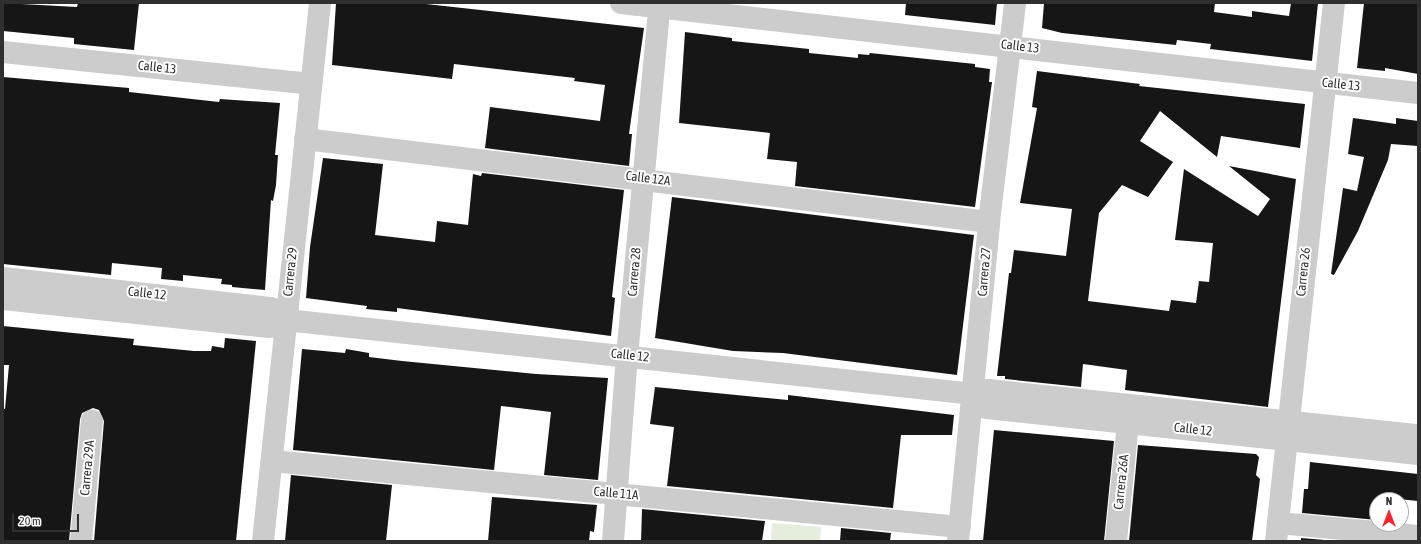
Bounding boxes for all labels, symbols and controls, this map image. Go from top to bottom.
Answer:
street label: Calle 13 [1000,37,1040,57]
street label: Calle 13 [137,58,177,78]
street label: Calle 13 [1321,75,1361,95]
street label: Calle 12A [625,169,671,189]
street label: Carrera 29 [281,247,301,297]
street label: Carrera 28 [625,247,645,297]
street label: Carrera 27 [975,247,995,297]
street label: Carrera 26 [1294,247,1314,297]
street label: Calle 12 [127,284,167,304]
street label: Calle 12 [610,346,650,366]
street label: Calle 12 [1173,420,1213,440]
street label: Carrera 29A [78,440,98,496]
street label: Carrera 26A [1111,454,1133,510]
street label: Calle 11A [593,484,639,504]
north arrow [1369,492,1409,532]
text: N [1386,495,1392,507]
scale bar [14,506,81,532]
text: 20 m [19,514,41,528]

